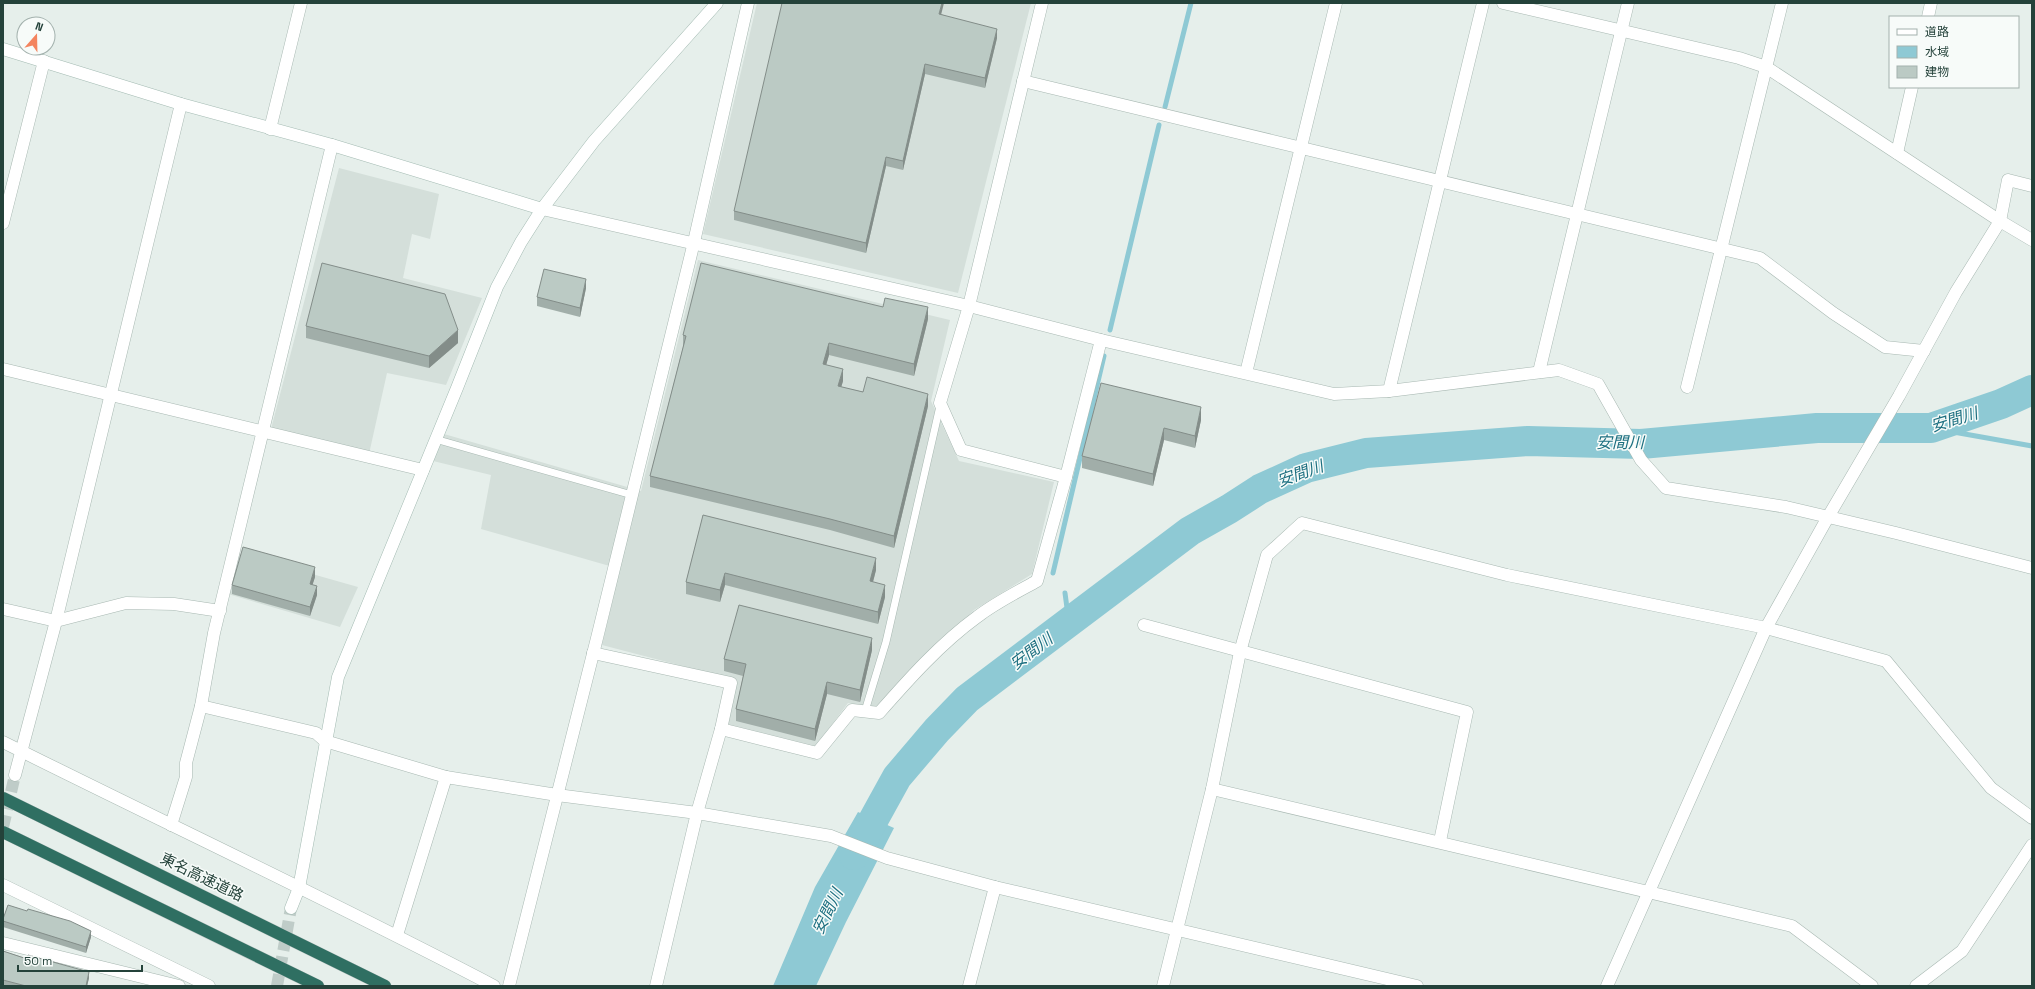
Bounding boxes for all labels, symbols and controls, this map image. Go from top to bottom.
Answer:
north arrow [16,16,56,56]
legend [1889,16,2019,88]
text: N [34,19,45,34]
text: 道路 [1925,24,1949,40]
text: 水域 [1925,44,1949,60]
text: 建物 [1925,64,1949,80]
water label: 安間川 [1928,402,1982,437]
water label: 安間川 [1596,432,1646,453]
water label: 安間川 [1274,455,1328,492]
water label: 安間川 [1006,627,1058,674]
street label: 東名高速道路 [158,848,247,905]
water label: 安間川 [807,883,848,937]
scale bar [18,947,142,973]
text: 50 m [24,953,52,969]

